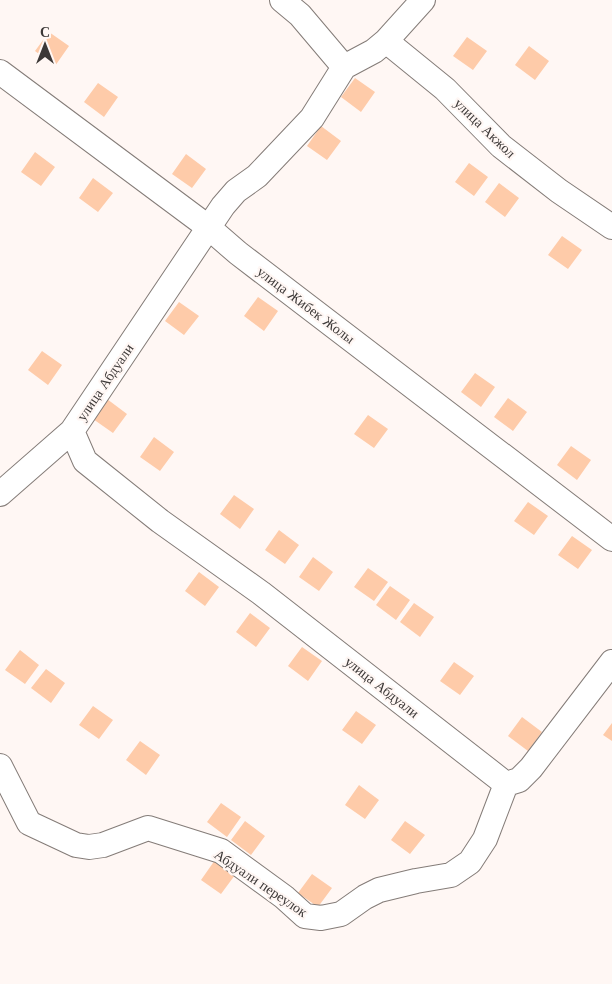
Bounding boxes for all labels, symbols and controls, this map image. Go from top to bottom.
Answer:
north arrow [20,20,70,70]
text: С [40,23,50,41]
street label: улица Акжол [450,94,520,162]
street label: улица Жибек Жолы [254,262,359,348]
street label: улица Абдуали [73,339,138,424]
street label: улица Абдуали [341,652,423,722]
street label: Абдуали переулок [211,845,311,921]

